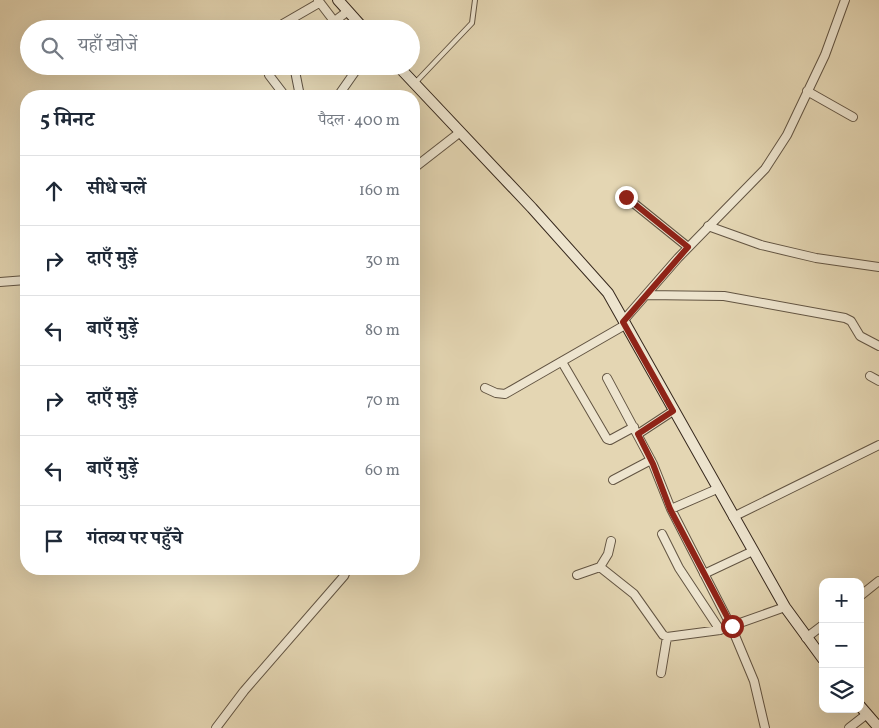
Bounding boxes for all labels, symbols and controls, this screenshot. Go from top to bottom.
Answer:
search box [20,20,420,75]
text: यहाँ खोजें [78,33,137,59]
icon: search [38,34,66,62]
text: 5 मिनट [40,106,94,135]
text: पैदल · 400 m [318,110,400,132]
text: सीधे चलें [87,176,146,202]
icon: ahead [40,177,68,205]
text: 160 m [359,180,400,202]
route end [615,186,638,209]
text: दाएँ मुड़ें [87,246,137,272]
icon: right [40,247,68,275]
text: 30 m [365,250,400,272]
text: बाएँ मुड़ें [87,316,138,342]
icon: left [40,317,68,345]
text: 80 m [365,320,400,342]
text: दाएँ मुड़ें [87,386,137,412]
icon: right [40,387,68,415]
text: 70 m [366,390,400,412]
text: बाएँ मुड़ें [87,456,138,482]
icon: left [40,457,68,485]
text: 60 m [365,460,400,482]
text: गंतव्य पर पहुँचे [87,526,182,552]
icon: arrive [40,527,68,555]
map controls [819,578,864,713]
button: + [819,578,864,623]
route start [721,615,744,638]
button: − [819,623,864,668]
button: layers [819,668,864,713]

